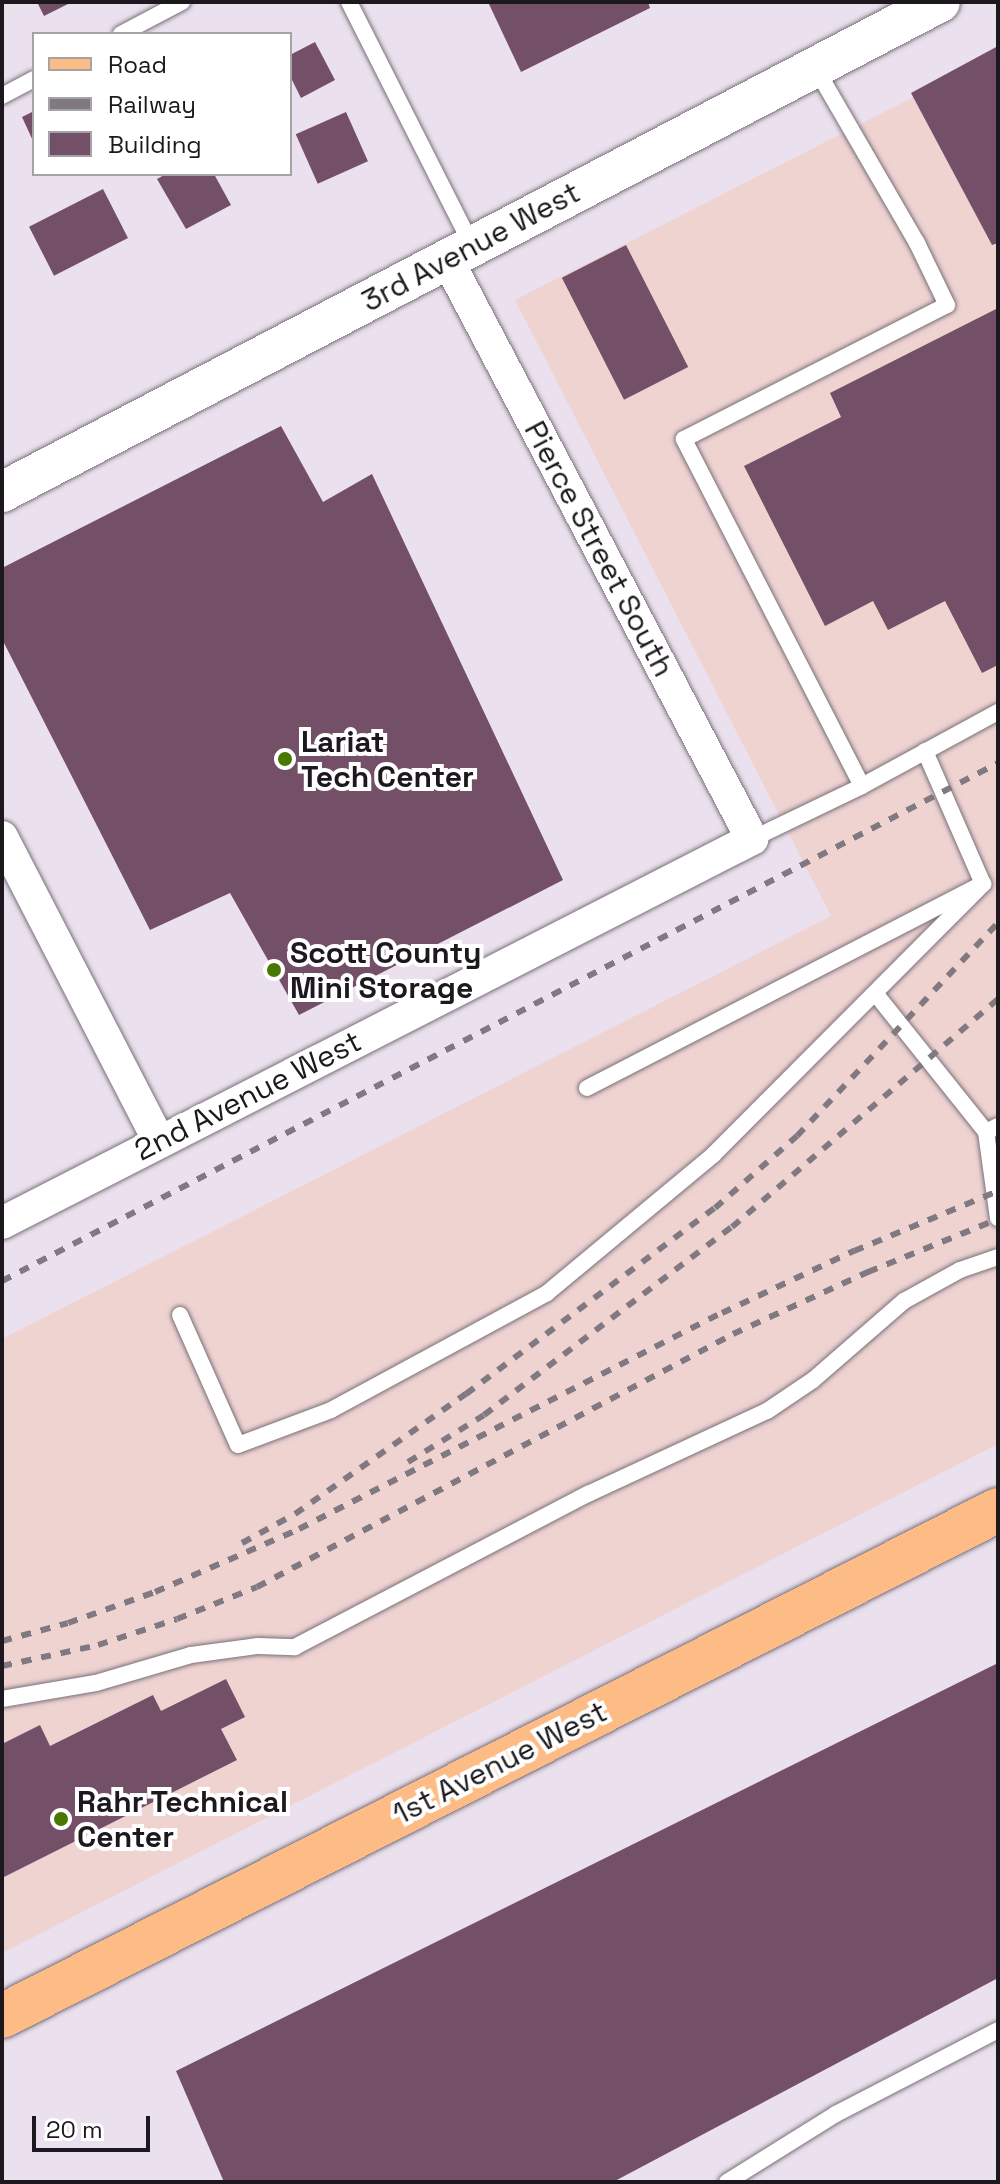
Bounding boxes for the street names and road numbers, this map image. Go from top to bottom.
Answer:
street label: 3rd Avenue West [356,174,586,320]
street label: Pierce Street South [516,415,682,683]
street label: 2nd Avenue West [128,1023,368,1169]
street label: 1st Avenue West [387,1693,613,1833]

